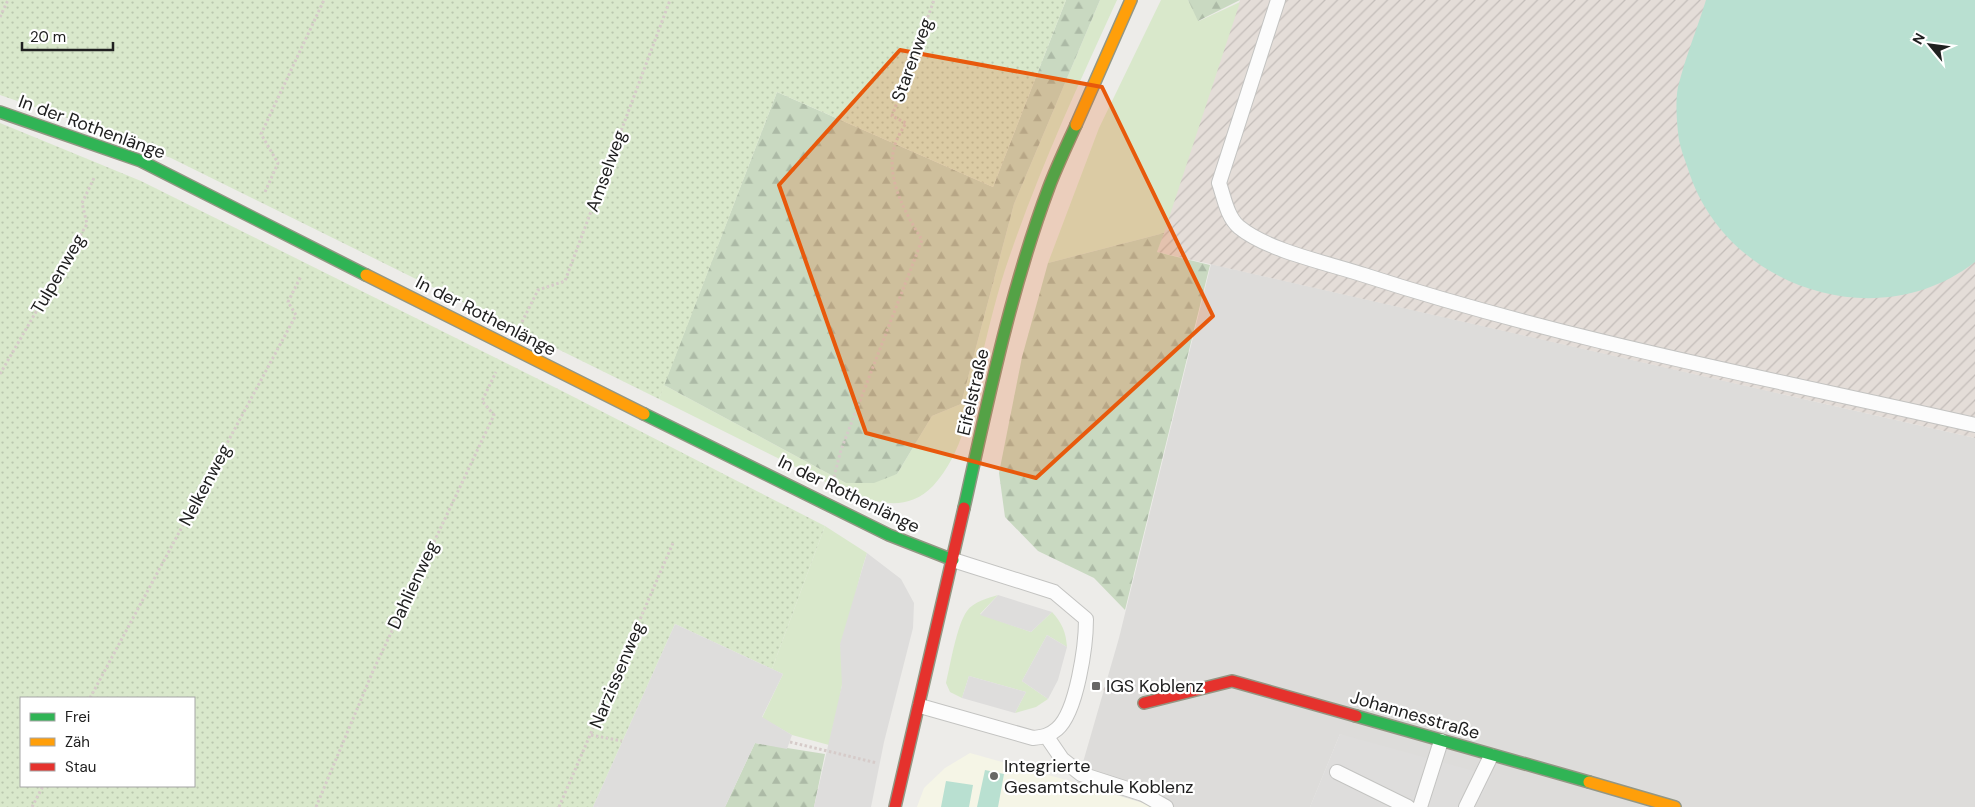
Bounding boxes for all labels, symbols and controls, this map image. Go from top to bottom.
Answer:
street label: Starenweg [886,15,938,105]
scale bar [22,20,114,52]
north arrow [1905,20,1955,70]
text: 20 m [30,27,66,47]
text: N [1908,30,1929,48]
street label: In der Rothenlänge [15,89,169,165]
street label: Amselweg [580,127,632,215]
street label: Tulpenweg [25,229,91,319]
street label: In der Rothenlänge [412,270,560,362]
street label: Eifelstraße [951,346,995,438]
street label: Nelkenweg [173,440,237,530]
street label: In der Rothenlänge [774,449,924,539]
street label: Dahlienweg [382,537,444,633]
street label: Narzissenweg [584,618,650,732]
place label: IGS Koblenz [1106,674,1204,698]
marker: IGS Koblenz [1090,680,1102,692]
street label: Johannesstraße [1347,685,1483,745]
legend [20,697,195,787]
text: Frei [65,707,90,727]
text: Zäh [65,732,90,752]
place label: Integrierte Gesamtschule Koblenz [1004,754,1194,799]
text: Stau [65,757,96,777]
marker: Integrierte Gesamtschule Koblenz [988,770,1000,782]

